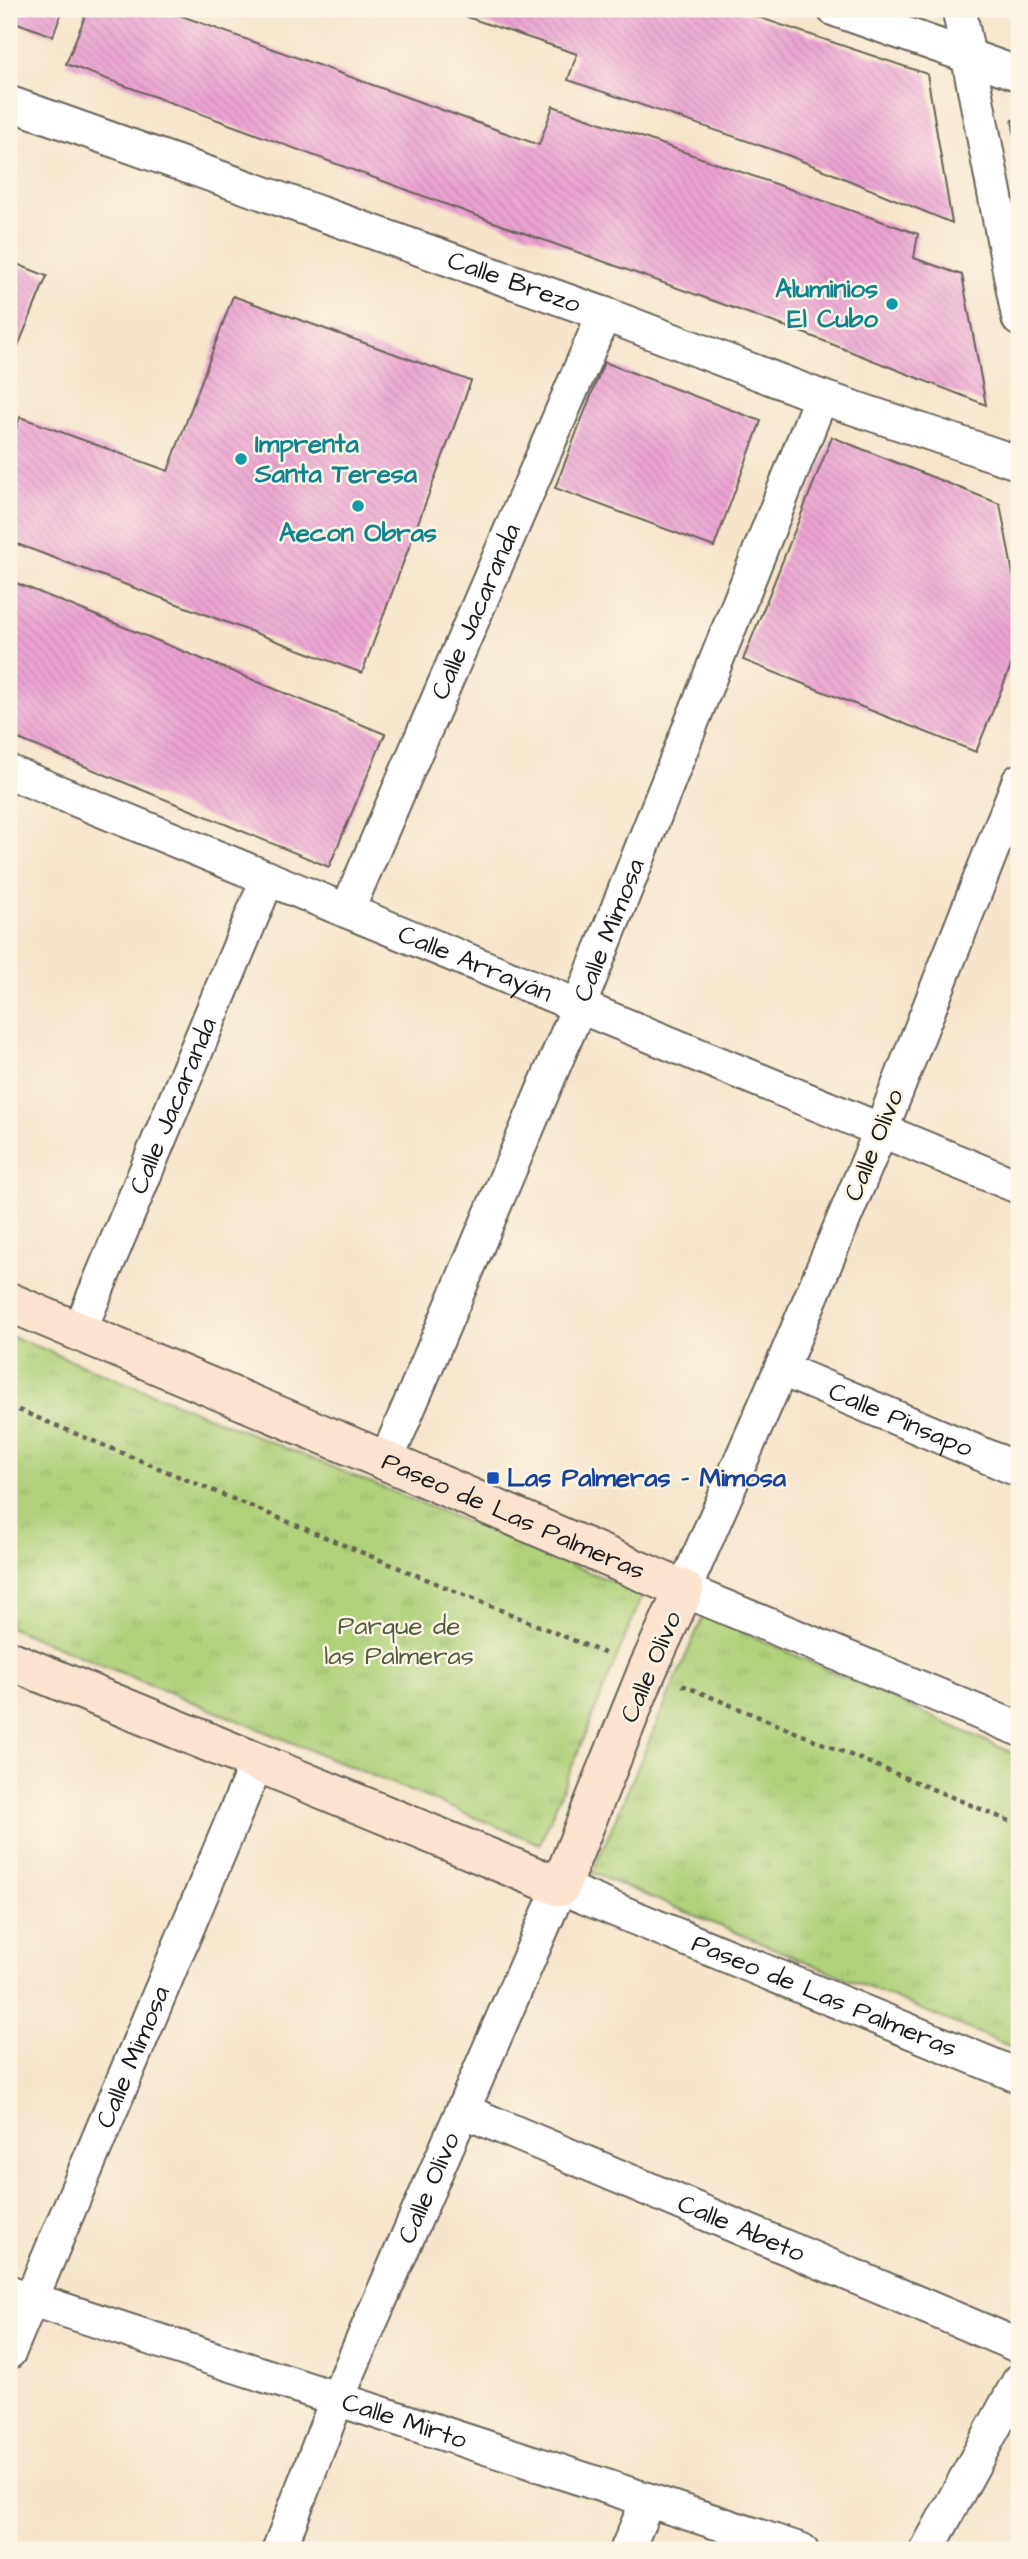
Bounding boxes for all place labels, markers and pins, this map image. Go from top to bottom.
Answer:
place label: Aluminios El Cubo [775,271,878,337]
marker: Aluminios El Cubo [884,296,900,312]
place label: Imprenta Santa Teresa [254,426,418,492]
marker: Imprenta Santa Teresa [233,451,249,467]
marker: Aecon Obras [350,498,366,514]
place label: Aecon Obras [279,515,437,551]
place label: Las Palmeras - Mimosa [507,1460,787,1496]
marker: Las Palmeras - Mimosa [485,1470,501,1486]

